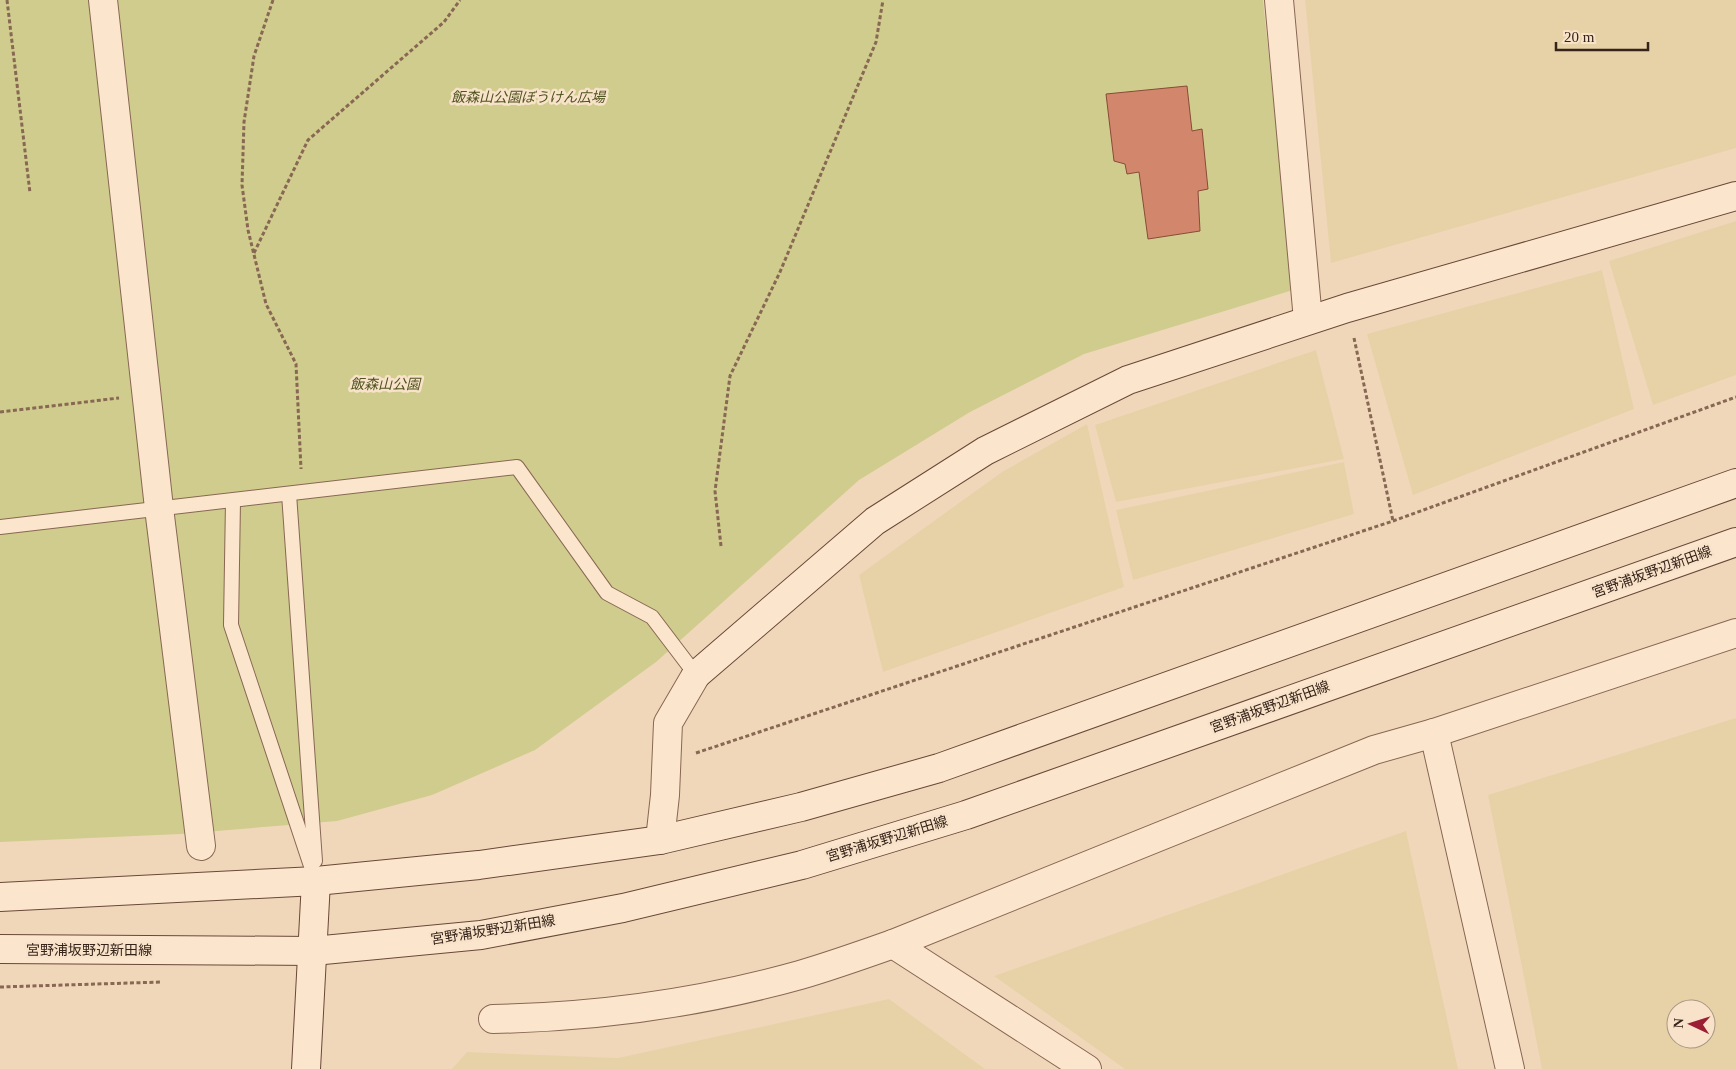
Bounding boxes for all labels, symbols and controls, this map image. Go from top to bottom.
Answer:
scale bar [1556,20,1648,52]
text: 20 m [1564,29,1595,45]
park label: 飯森山公園ぼうけん広場 [451,90,607,105]
park label: 飯森山公園 [350,377,422,392]
street label: 宮野浦坂野辺新田線 [1590,543,1714,601]
street label: 宮野浦坂野辺新田線 [1208,678,1332,736]
street label: 宮野浦坂野辺新田線 [825,813,949,865]
street label: 宮野浦坂野辺新田線 [430,913,556,947]
street label: 宮野浦坂野辺新田線 [26,943,152,958]
north arrow [1666,999,1716,1049]
text: N [1671,1018,1686,1029]

